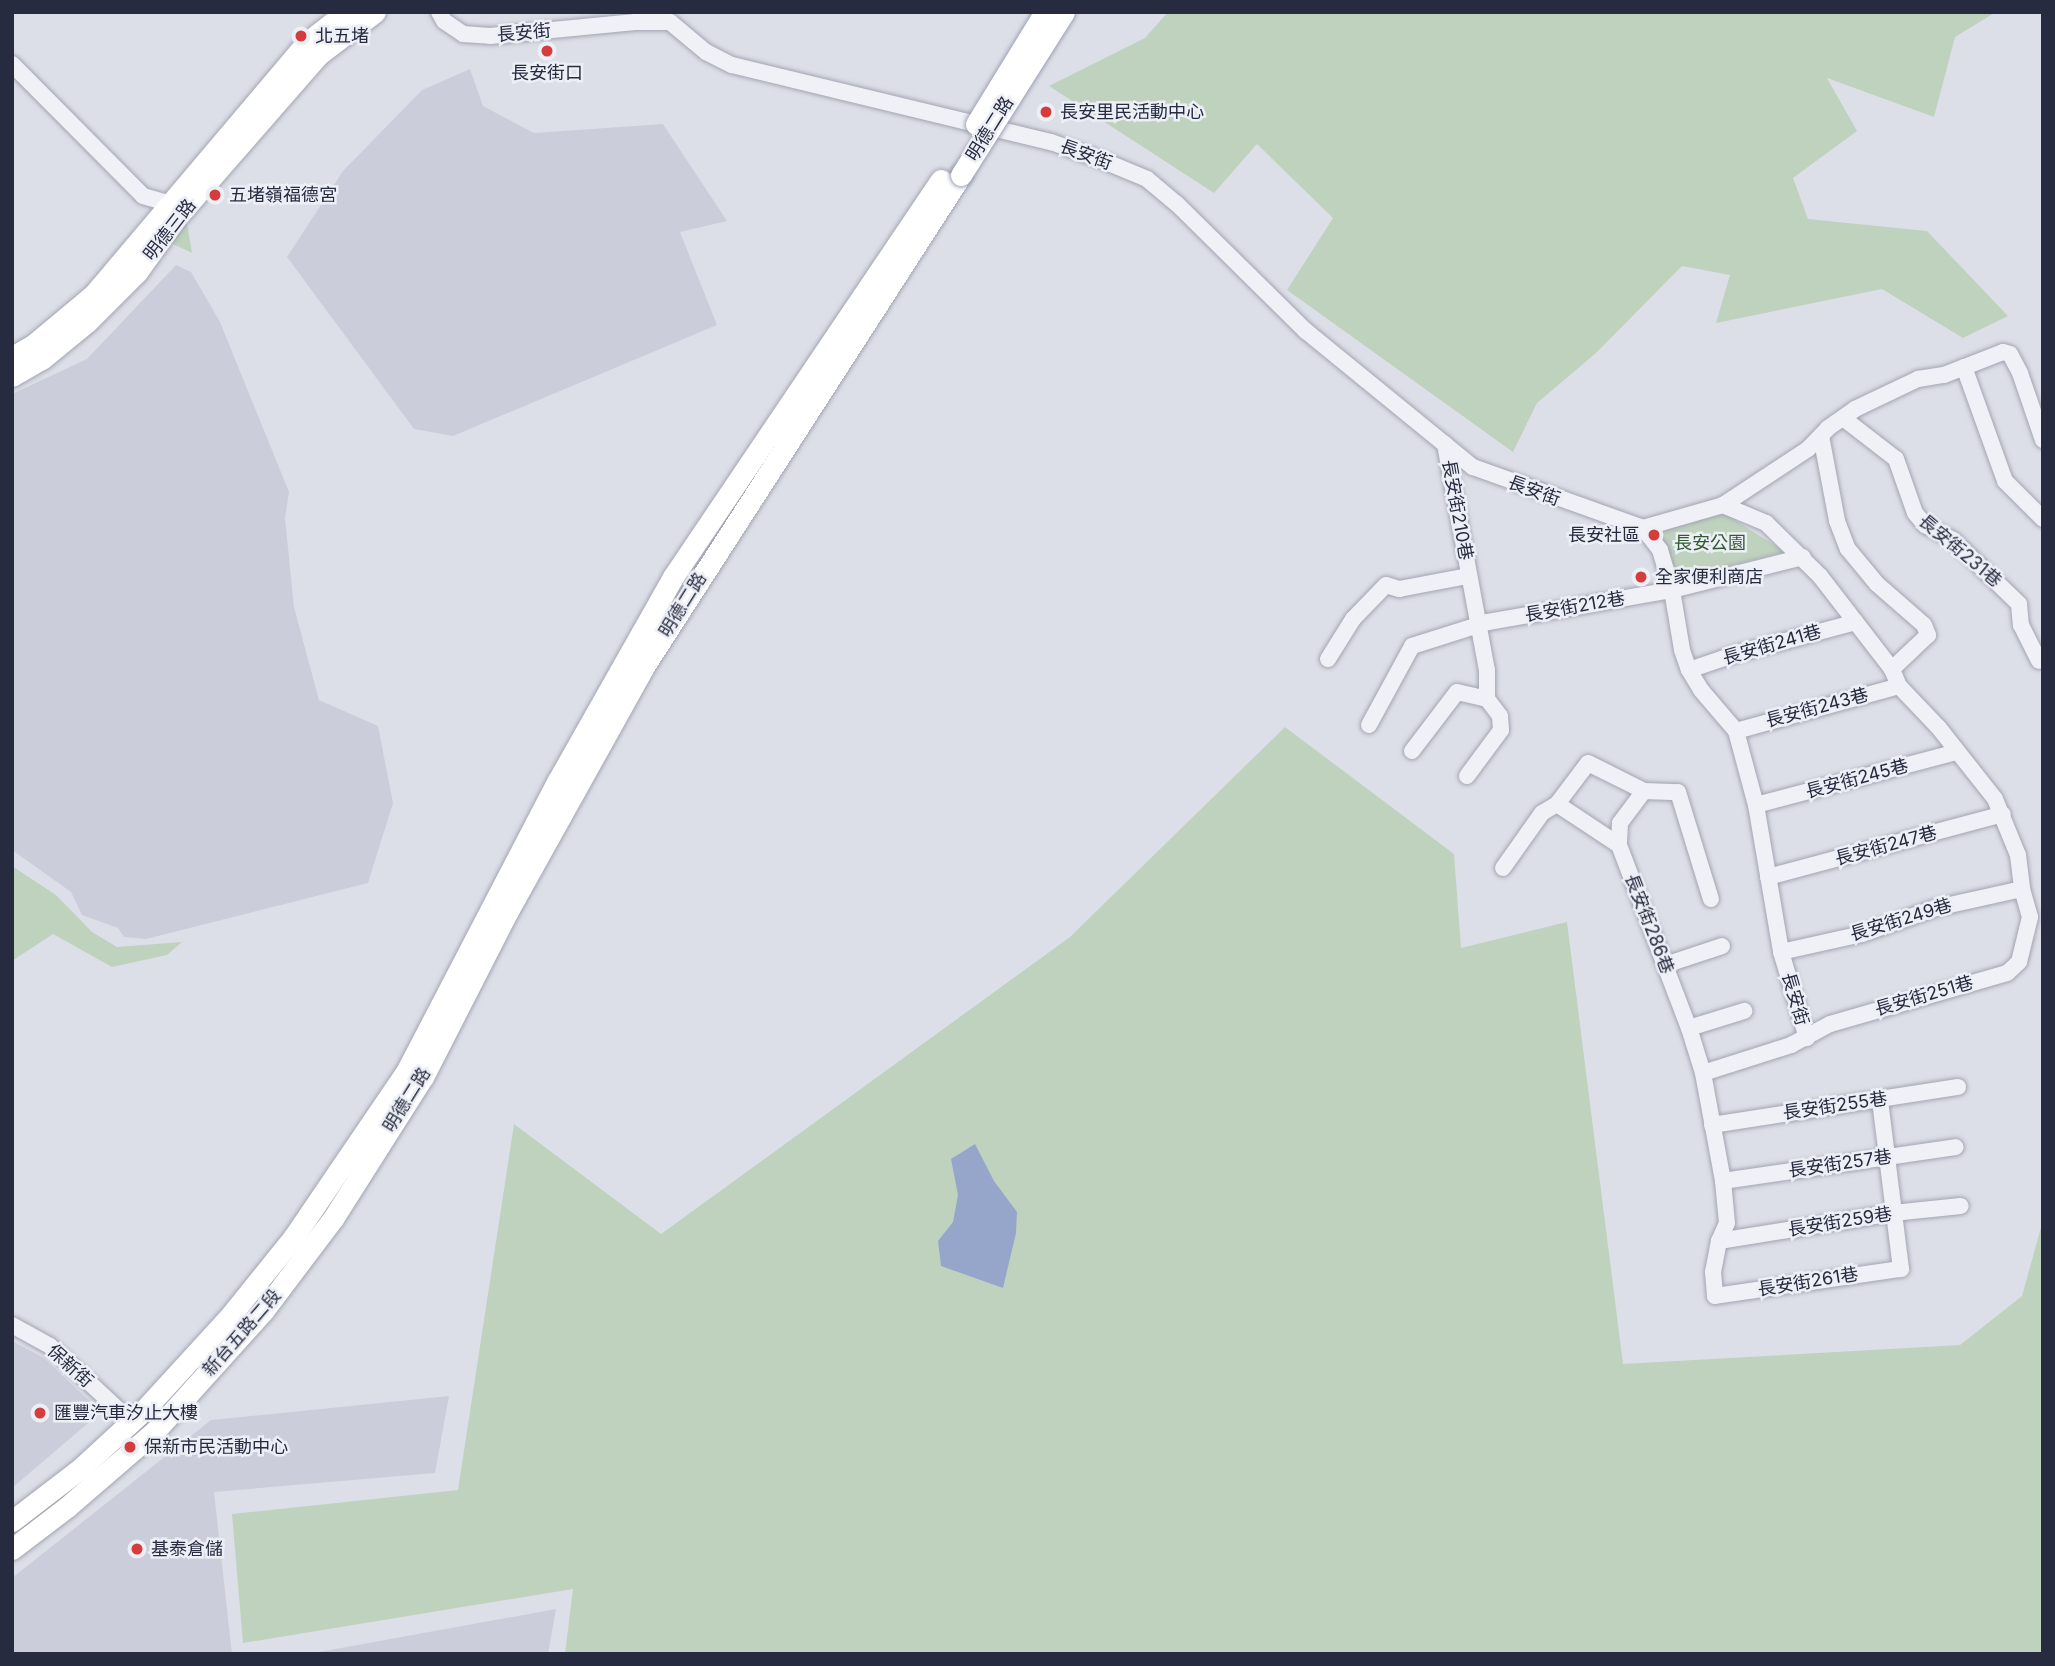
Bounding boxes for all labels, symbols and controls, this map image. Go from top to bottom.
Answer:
street label: 長安街 [496,20,552,46]
place label: 北五堵 [315,25,369,47]
marker: 北五堵 [293,28,309,44]
marker: 長安街口 [539,43,555,59]
place label: 長安街口 [511,62,583,84]
street label: 明德二路 [962,93,1018,165]
place label: 長安里民活動中心 [1060,101,1204,123]
marker: 長安里民活動中心 [1038,104,1054,120]
street label: 長安街 [1057,136,1115,174]
place label: 五堵嶺福德宮 [229,184,337,206]
marker: 五堵嶺福德宮 [207,187,223,203]
street label: 明德三路 [139,195,201,265]
street label: 長安街210巷 [1438,458,1476,562]
street label: 長安街 [1505,472,1563,510]
street label: 長安街231巷 [1914,510,2006,592]
place label: 長安社區 [1568,524,1640,546]
marker: 長安社區 [1646,527,1662,543]
park label: 長安公園 [1674,532,1746,554]
place label: 全家便利商店 [1655,566,1763,588]
street label: 明德二路 [655,569,711,641]
marker: 全家便利商店 [1633,569,1649,585]
street label: 長安街212巷 [1523,588,1627,626]
street label: 長安街241巷 [1720,621,1824,669]
street label: 長安街243巷 [1763,684,1871,732]
street label: 長安街245巷 [1803,755,1911,803]
street label: 長安街247巷 [1833,822,1939,870]
street label: 長安街286巷 [1620,871,1678,977]
street label: 長安街249巷 [1847,894,1955,946]
street label: 長安街 [1777,970,1813,1028]
street label: 長安街251巷 [1872,972,1976,1020]
street label: 明德二路 [379,1064,435,1136]
street label: 長安街255巷 [1782,1088,1888,1124]
street label: 長安街257巷 [1787,1146,1893,1182]
street label: 長安街259巷 [1786,1203,1894,1241]
street label: 長安街261巷 [1756,1263,1860,1301]
street label: 新台五路二段 [198,1285,286,1381]
street label: 保新街 [43,1340,97,1392]
place label: 匯豐汽車汐止大樓 [54,1402,198,1424]
marker: 匯豐汽車汐止大樓 [32,1405,48,1421]
place label: 保新市民活動中心 [144,1436,288,1458]
marker: 保新市民活動中心 [122,1439,138,1455]
place label: 基泰倉儲 [151,1538,223,1560]
marker: 基泰倉儲 [129,1541,145,1557]

